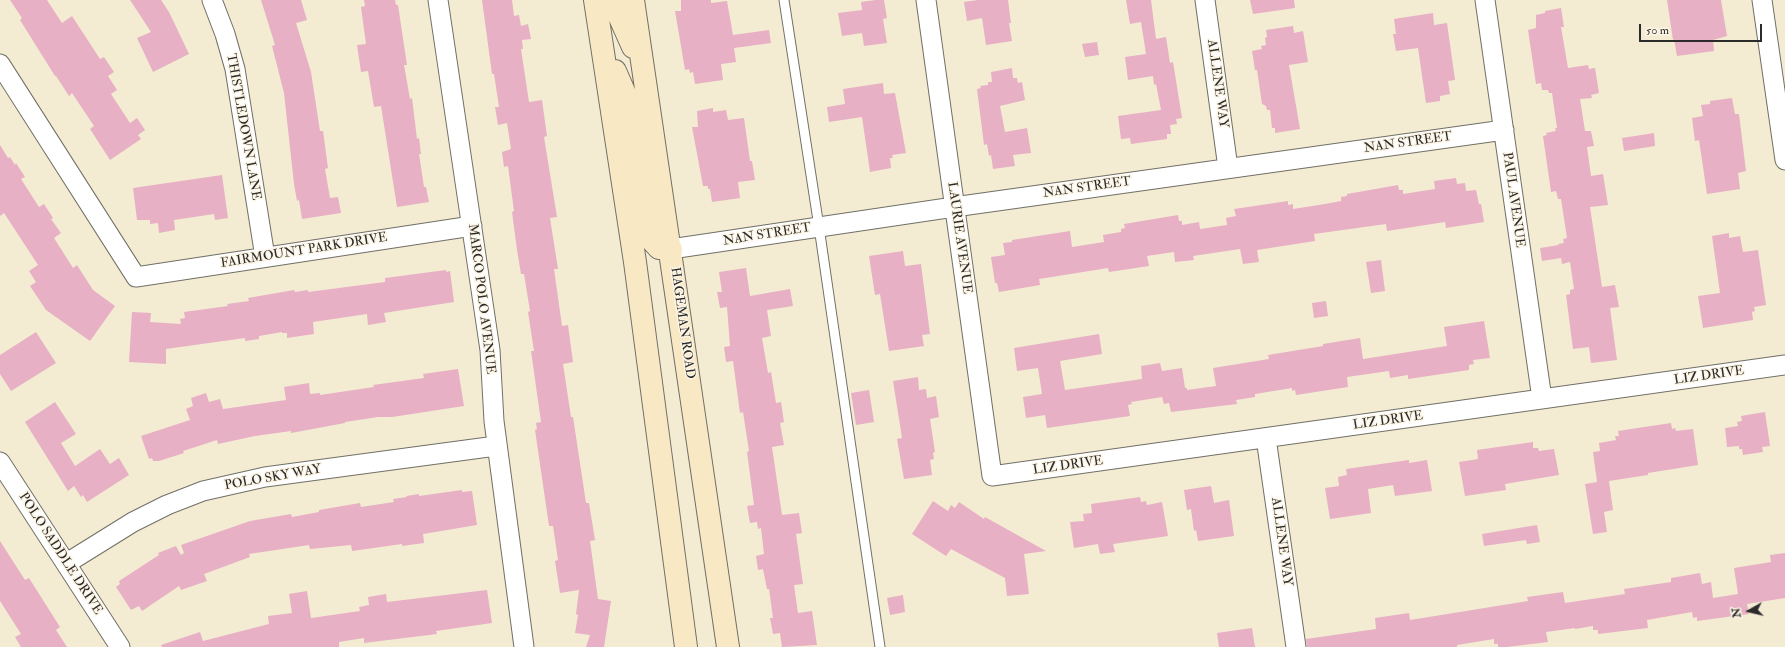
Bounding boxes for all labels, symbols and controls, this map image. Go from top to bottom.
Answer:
scale bar [1641,16,1764,42]
text: 50 m [1646,23,1669,38]
street label: ALLENE WAY [1203,39,1231,129]
street label: THISTLEDOWN LANE [222,52,264,202]
street label: NAN STREET [1363,129,1453,157]
street label: PAUL AVENUE [1499,151,1527,249]
street label: NAN STREET [1042,174,1132,202]
street label: LAURIE AVENUE [943,181,975,295]
street label: NAN STREET [722,220,812,250]
street label: MARCO POLO AVENUE [464,223,498,375]
street label: FAIRMOUNT PARK DRIVE [220,230,388,272]
street label: HAGEMAN ROAD [666,266,698,380]
street label: LIZ DRIVE [1673,363,1745,389]
street label: LIZ DRIVE [1352,408,1424,434]
street label: LIZ DRIVE [1032,453,1104,479]
street label: POLO SKY WAY [223,462,323,494]
street label: POLO SADDLE DRIVE [15,490,105,618]
street label: ALLENE WAY [1267,497,1295,587]
north arrow [1729,591,1769,631]
text: N [1729,607,1744,619]

